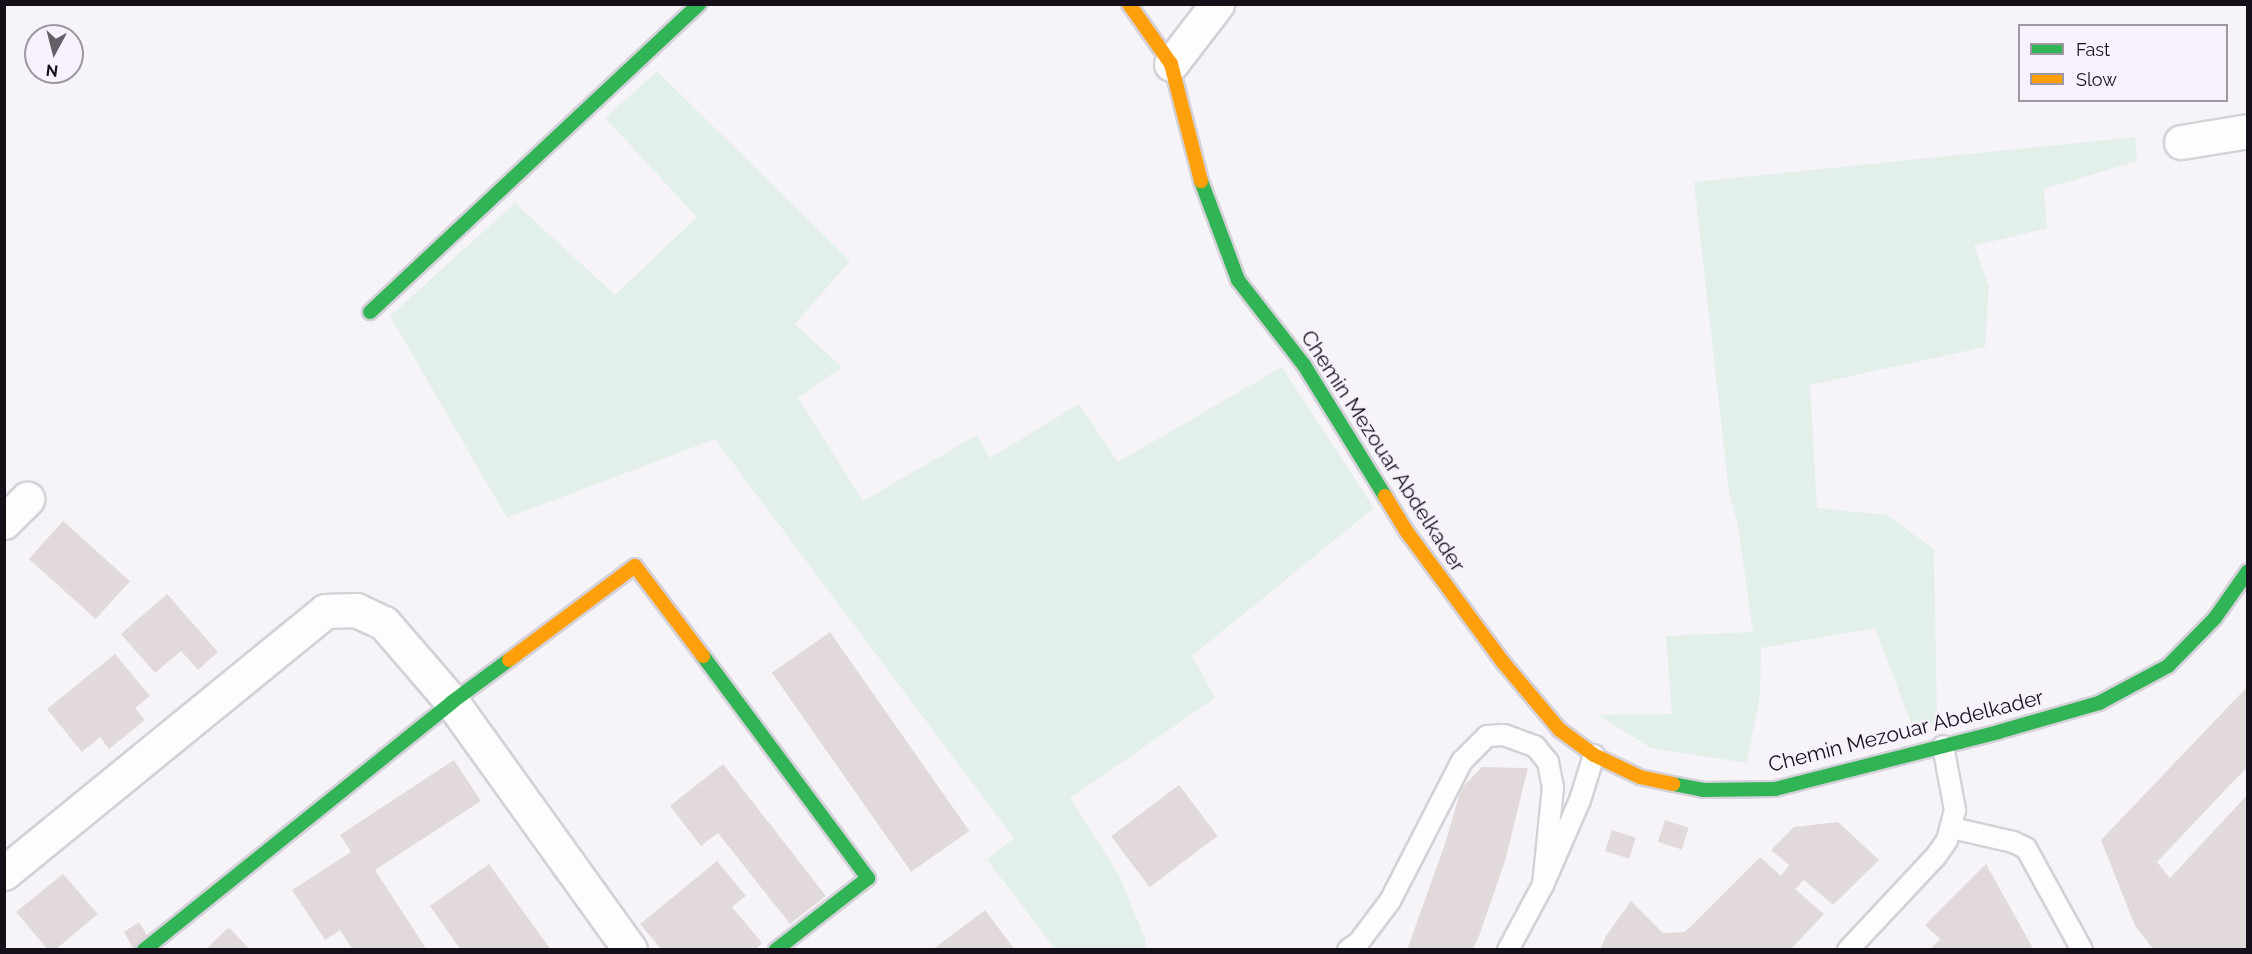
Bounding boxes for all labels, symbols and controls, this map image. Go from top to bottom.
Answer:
north arrow [24,24,84,84]
legend [2018,24,2228,102]
text: Fast [2076,39,2110,60]
text: N [45,60,59,81]
text: Slow [2076,69,2117,90]
street label: Chemin Mezouar Abdelkader [1295,325,1471,577]
street label: Chemin Mezouar Abdelkader [1765,684,2047,778]

